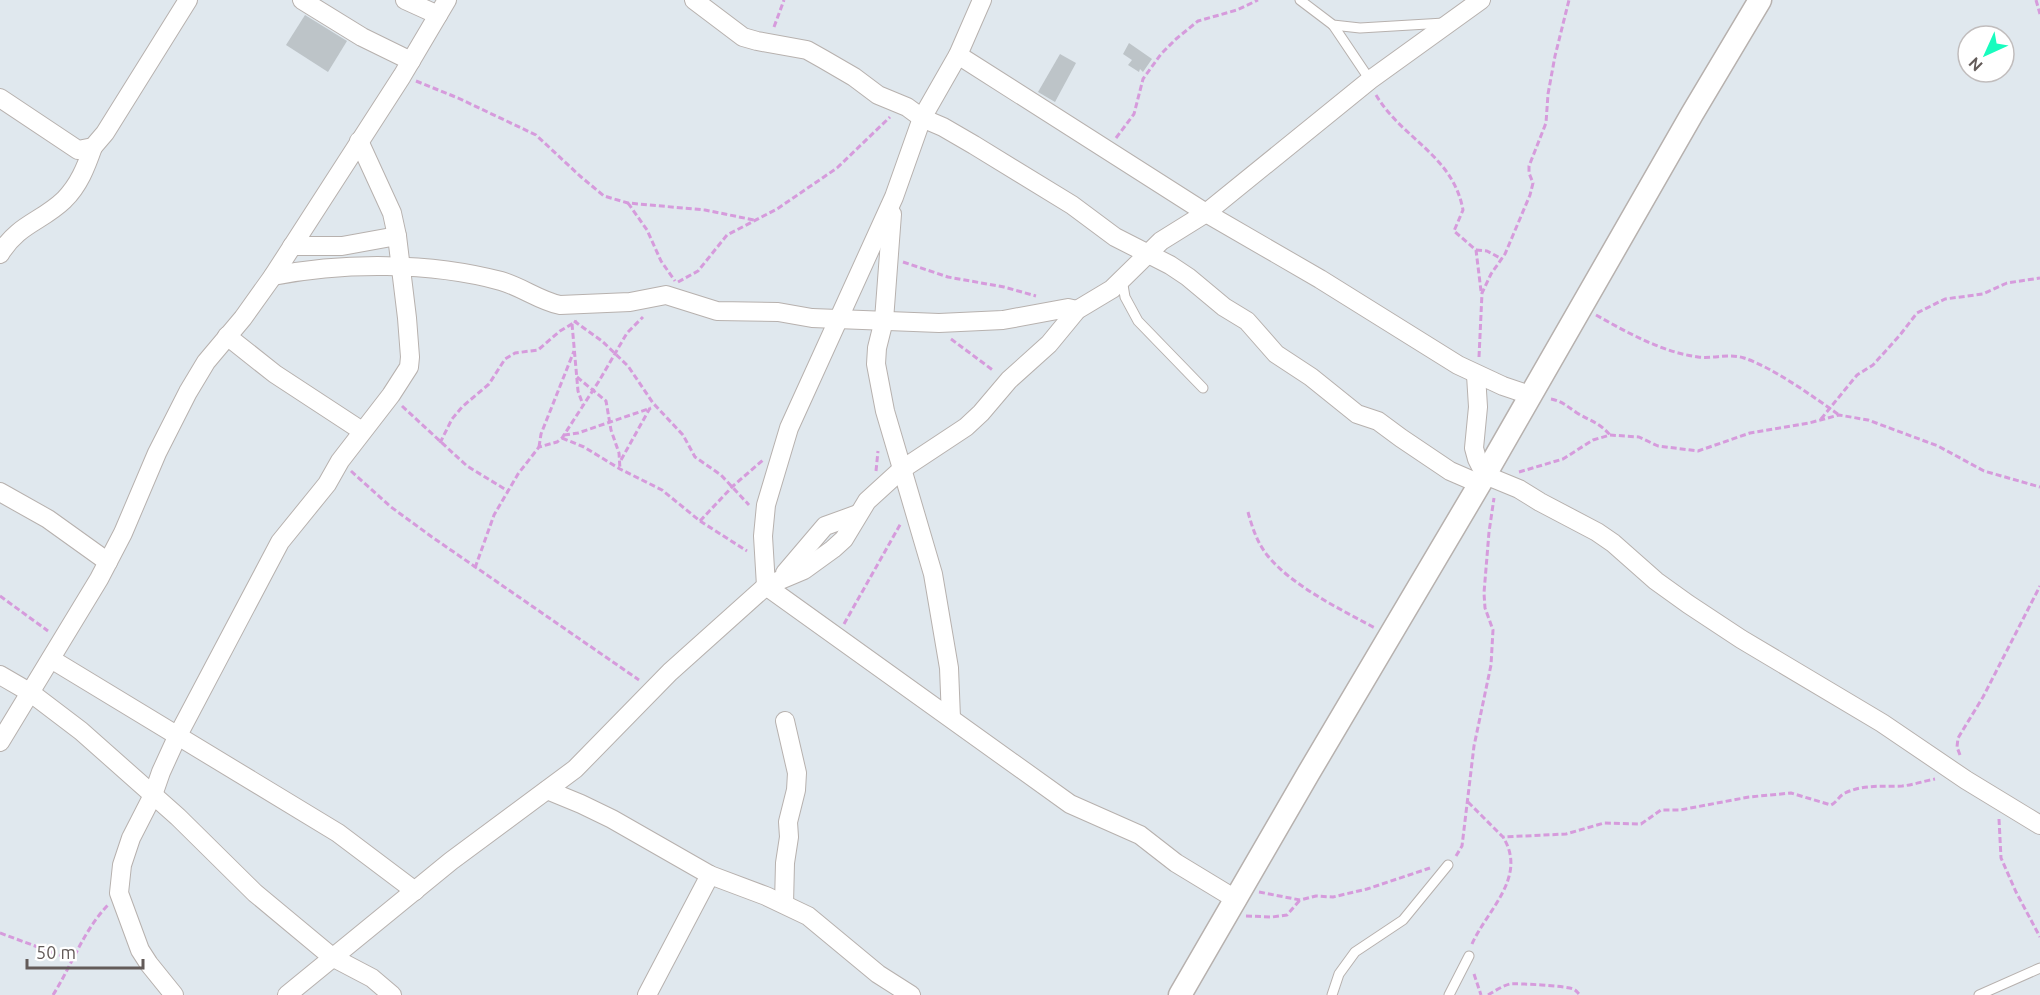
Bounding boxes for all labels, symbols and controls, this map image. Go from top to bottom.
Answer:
north arrow [1956,24,2016,84]
text: N [1965,54,1986,75]
scale bar [27,932,142,970]
text: 50 m [36,942,76,962]

